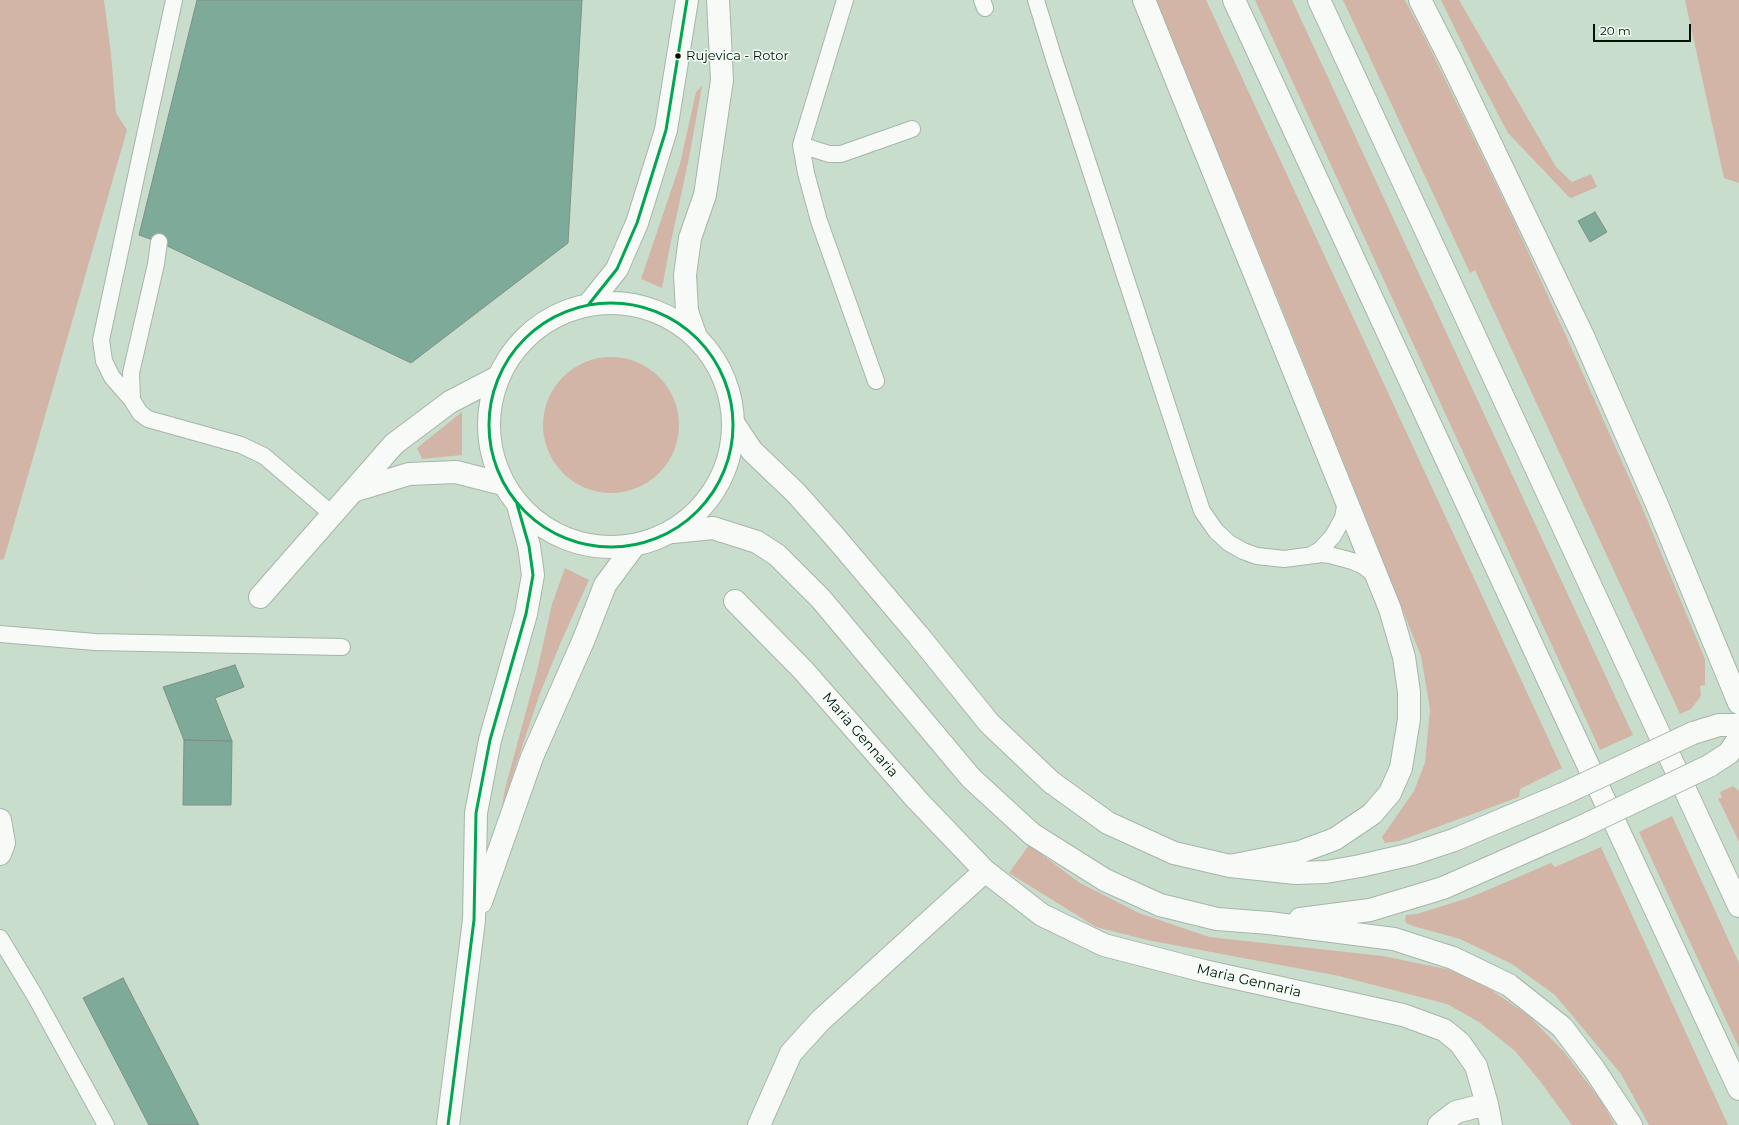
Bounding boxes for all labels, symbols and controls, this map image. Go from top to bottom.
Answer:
scale bar [1595,16,1693,42]
text: 20 m [1600,23,1631,38]
place label: Rujevica - Rotor [686,48,789,64]
marker: Rujevica - Rotor [673,51,683,61]
street label: Maria Gennaria [819,689,901,781]
street label: Maria Gennaria [1195,961,1303,1001]

